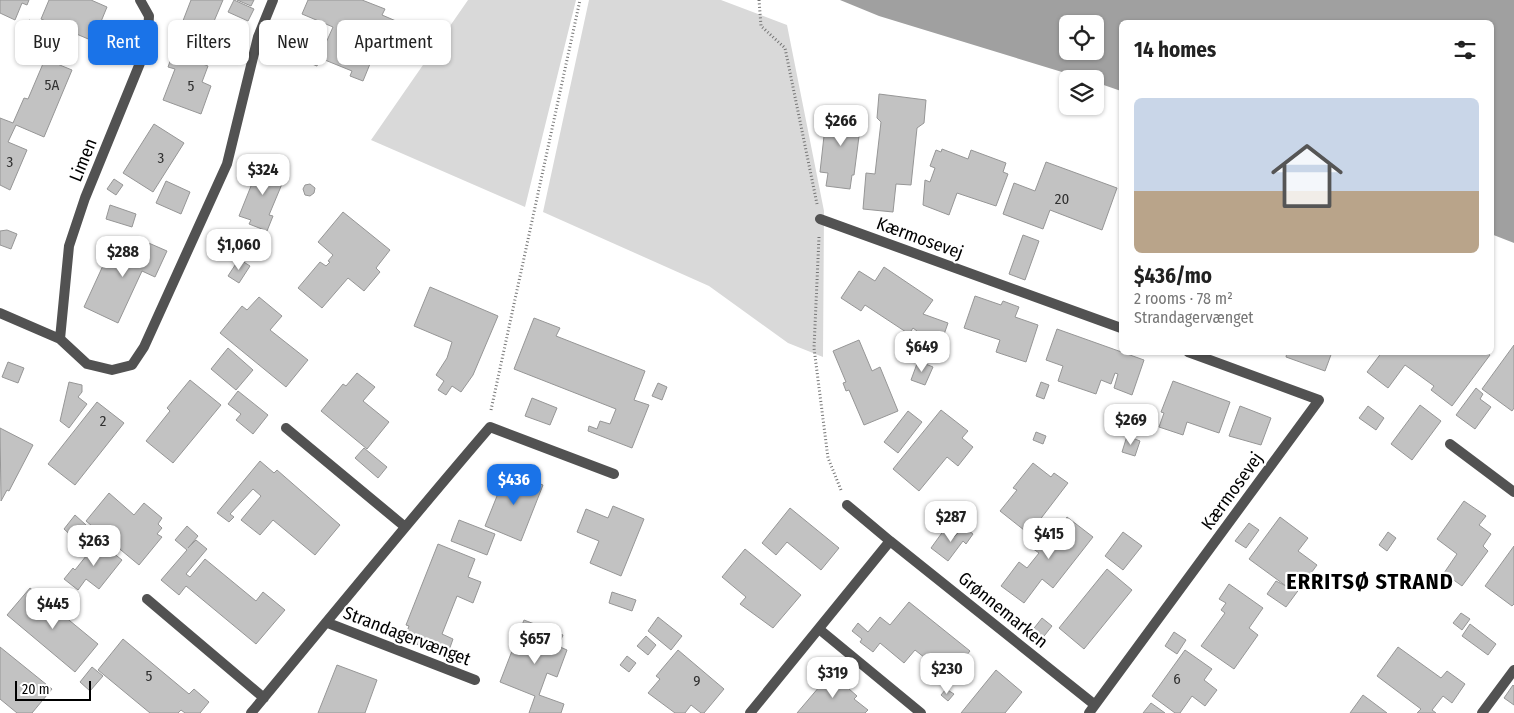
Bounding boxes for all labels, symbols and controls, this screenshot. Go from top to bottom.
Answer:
map controls [1059,15,1104,115]
button: locate [1059,15,1104,60]
chip: Buy [15,20,78,65]
chip: Rent [88,20,158,65]
chip: Filters [168,20,249,65]
chip: New [259,20,327,65]
chip: Apartment [337,20,451,65]
icon: filters [1451,36,1479,64]
text: 14 homes [1134,37,1216,63]
button: layers [1059,70,1104,115]
house number: 5A [45,76,59,94]
house number: 5 [188,77,195,95]
pin: $266 [811,104,871,147]
text: $266 [825,111,857,130]
icon: home [1262,131,1352,221]
street label: Limen [64,135,102,185]
house number: 3 [158,149,165,167]
house number: 3 [7,153,14,171]
pin: $324 [233,154,293,196]
text: $324 [248,160,278,179]
house number: 20 [1055,190,1069,208]
street label: Kærmosevej [874,212,966,264]
pin: $1,060 [198,228,280,271]
text: $1,060 [217,235,261,254]
pin: $288 [93,236,153,278]
text: $288 [107,242,139,261]
text: $436/mo [1134,263,1212,289]
text: 2 rooms · 78 m² [1134,289,1233,308]
text: Strandagervænget [1134,308,1254,327]
pin: $649 [892,330,952,373]
text: $649 [906,337,938,356]
pin: $269 [1101,404,1161,446]
text: $269 [1115,410,1147,429]
house number: 2 [100,412,107,430]
street label: Kærmosevej [1196,448,1268,534]
pin: $436 [484,464,544,506]
text: $436 [498,470,530,489]
pin: $287 [921,500,981,543]
text: $287 [936,507,966,526]
pin: $415 [1019,518,1079,560]
pin: $263 [64,524,124,567]
text: $415 [1034,524,1064,543]
text: $263 [78,531,110,550]
street label: Grønnemarken [954,567,1052,653]
district label: ERRITSØ STRAND [1286,568,1454,595]
pin: $445 [23,588,83,630]
text: $445 [37,594,69,613]
street label: Strandagervænget [340,602,474,670]
pin: $657 [505,622,565,665]
text: $657 [520,629,550,648]
pin: $230 [917,652,977,695]
pin: $319 [803,656,863,699]
text: $230 [931,659,963,678]
text: $319 [818,663,848,682]
house number: 5 [146,667,153,685]
house number: 6 [1173,670,1181,688]
house number: 9 [693,672,701,690]
scale bar [15,678,91,701]
text: 20 m [22,681,50,698]

